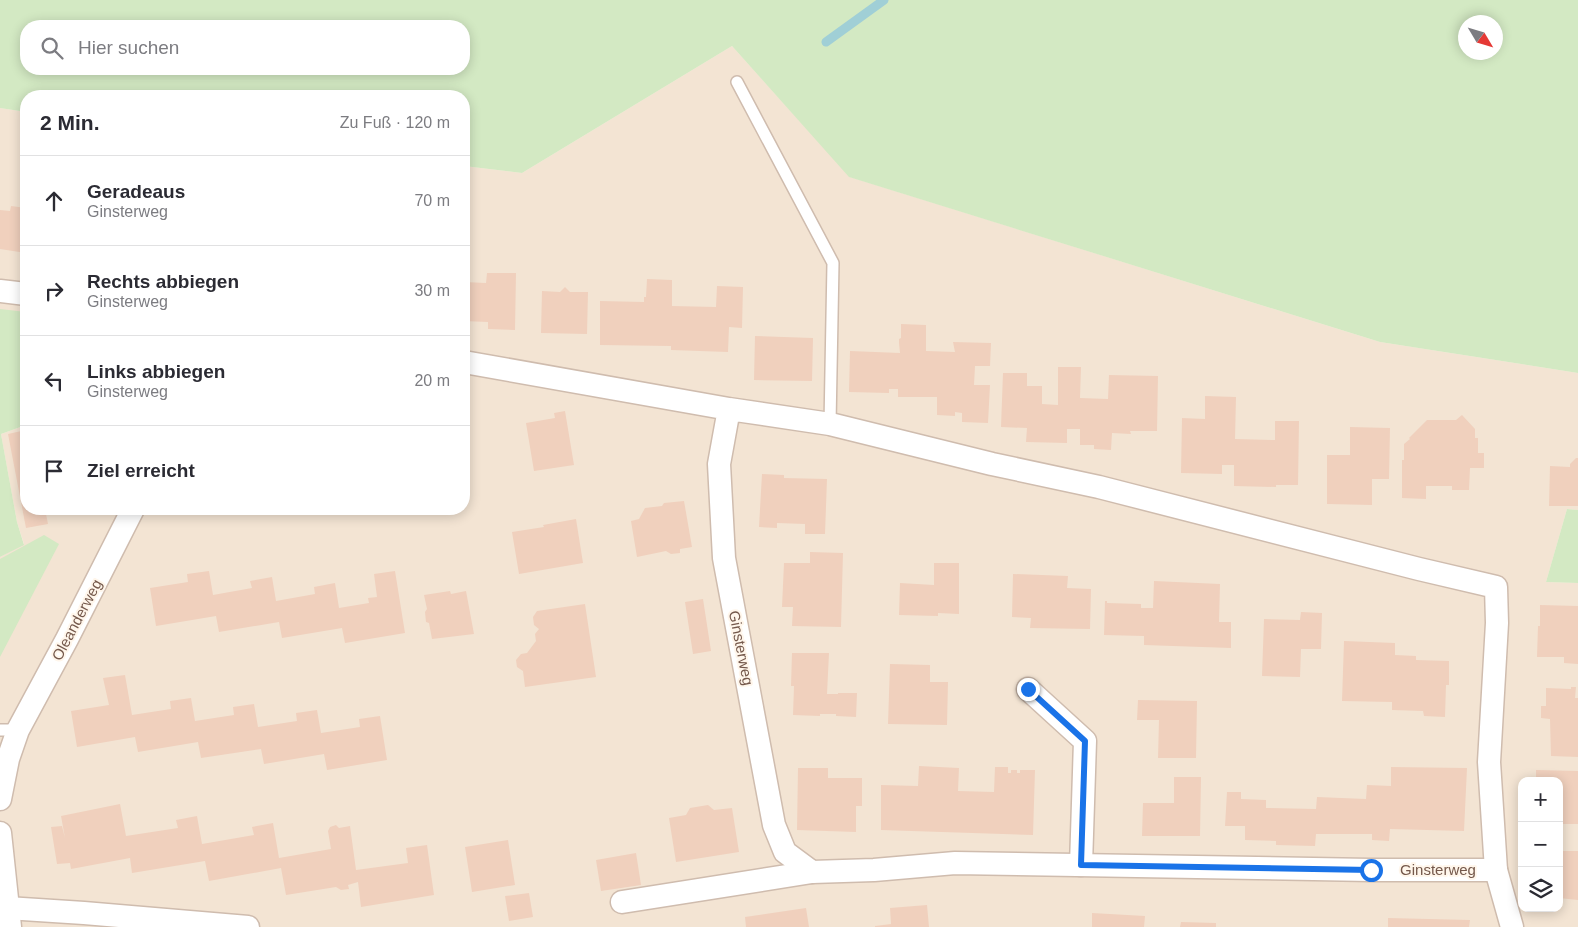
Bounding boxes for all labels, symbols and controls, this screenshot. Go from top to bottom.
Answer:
north arrow [1458,15,1503,60]
search box [20,20,470,75]
icon: search [38,34,66,62]
text: Hier suchen [78,37,179,58]
text: 2 Min. [40,111,100,134]
text: Zu Fuß · 120 m [340,114,450,131]
text: Geradeaus [87,181,185,202]
icon: ahead [40,187,68,215]
text: 70 m [414,192,450,209]
text: Ginsterweg [87,203,168,220]
text: Rechts abbiegen [87,271,239,292]
icon: right [40,277,68,305]
text: 30 m [414,282,450,299]
text: Ginsterweg [87,293,168,310]
text: Links abbiegen [87,361,225,382]
icon: left [40,367,68,395]
text: 20 m [414,372,450,389]
text: Ginsterweg [87,383,168,400]
icon: arrive [40,457,68,485]
text: Ziel erreicht [87,460,195,481]
street label: Oleanderweg [48,576,105,663]
street label: Ginsterweg [726,609,757,687]
route end [1017,678,1040,701]
map controls [1518,777,1563,912]
button: + [1518,777,1563,822]
button: − [1518,822,1563,867]
route start [1360,859,1383,882]
street label: Ginsterweg [1400,861,1476,878]
button: layers [1518,867,1563,912]

